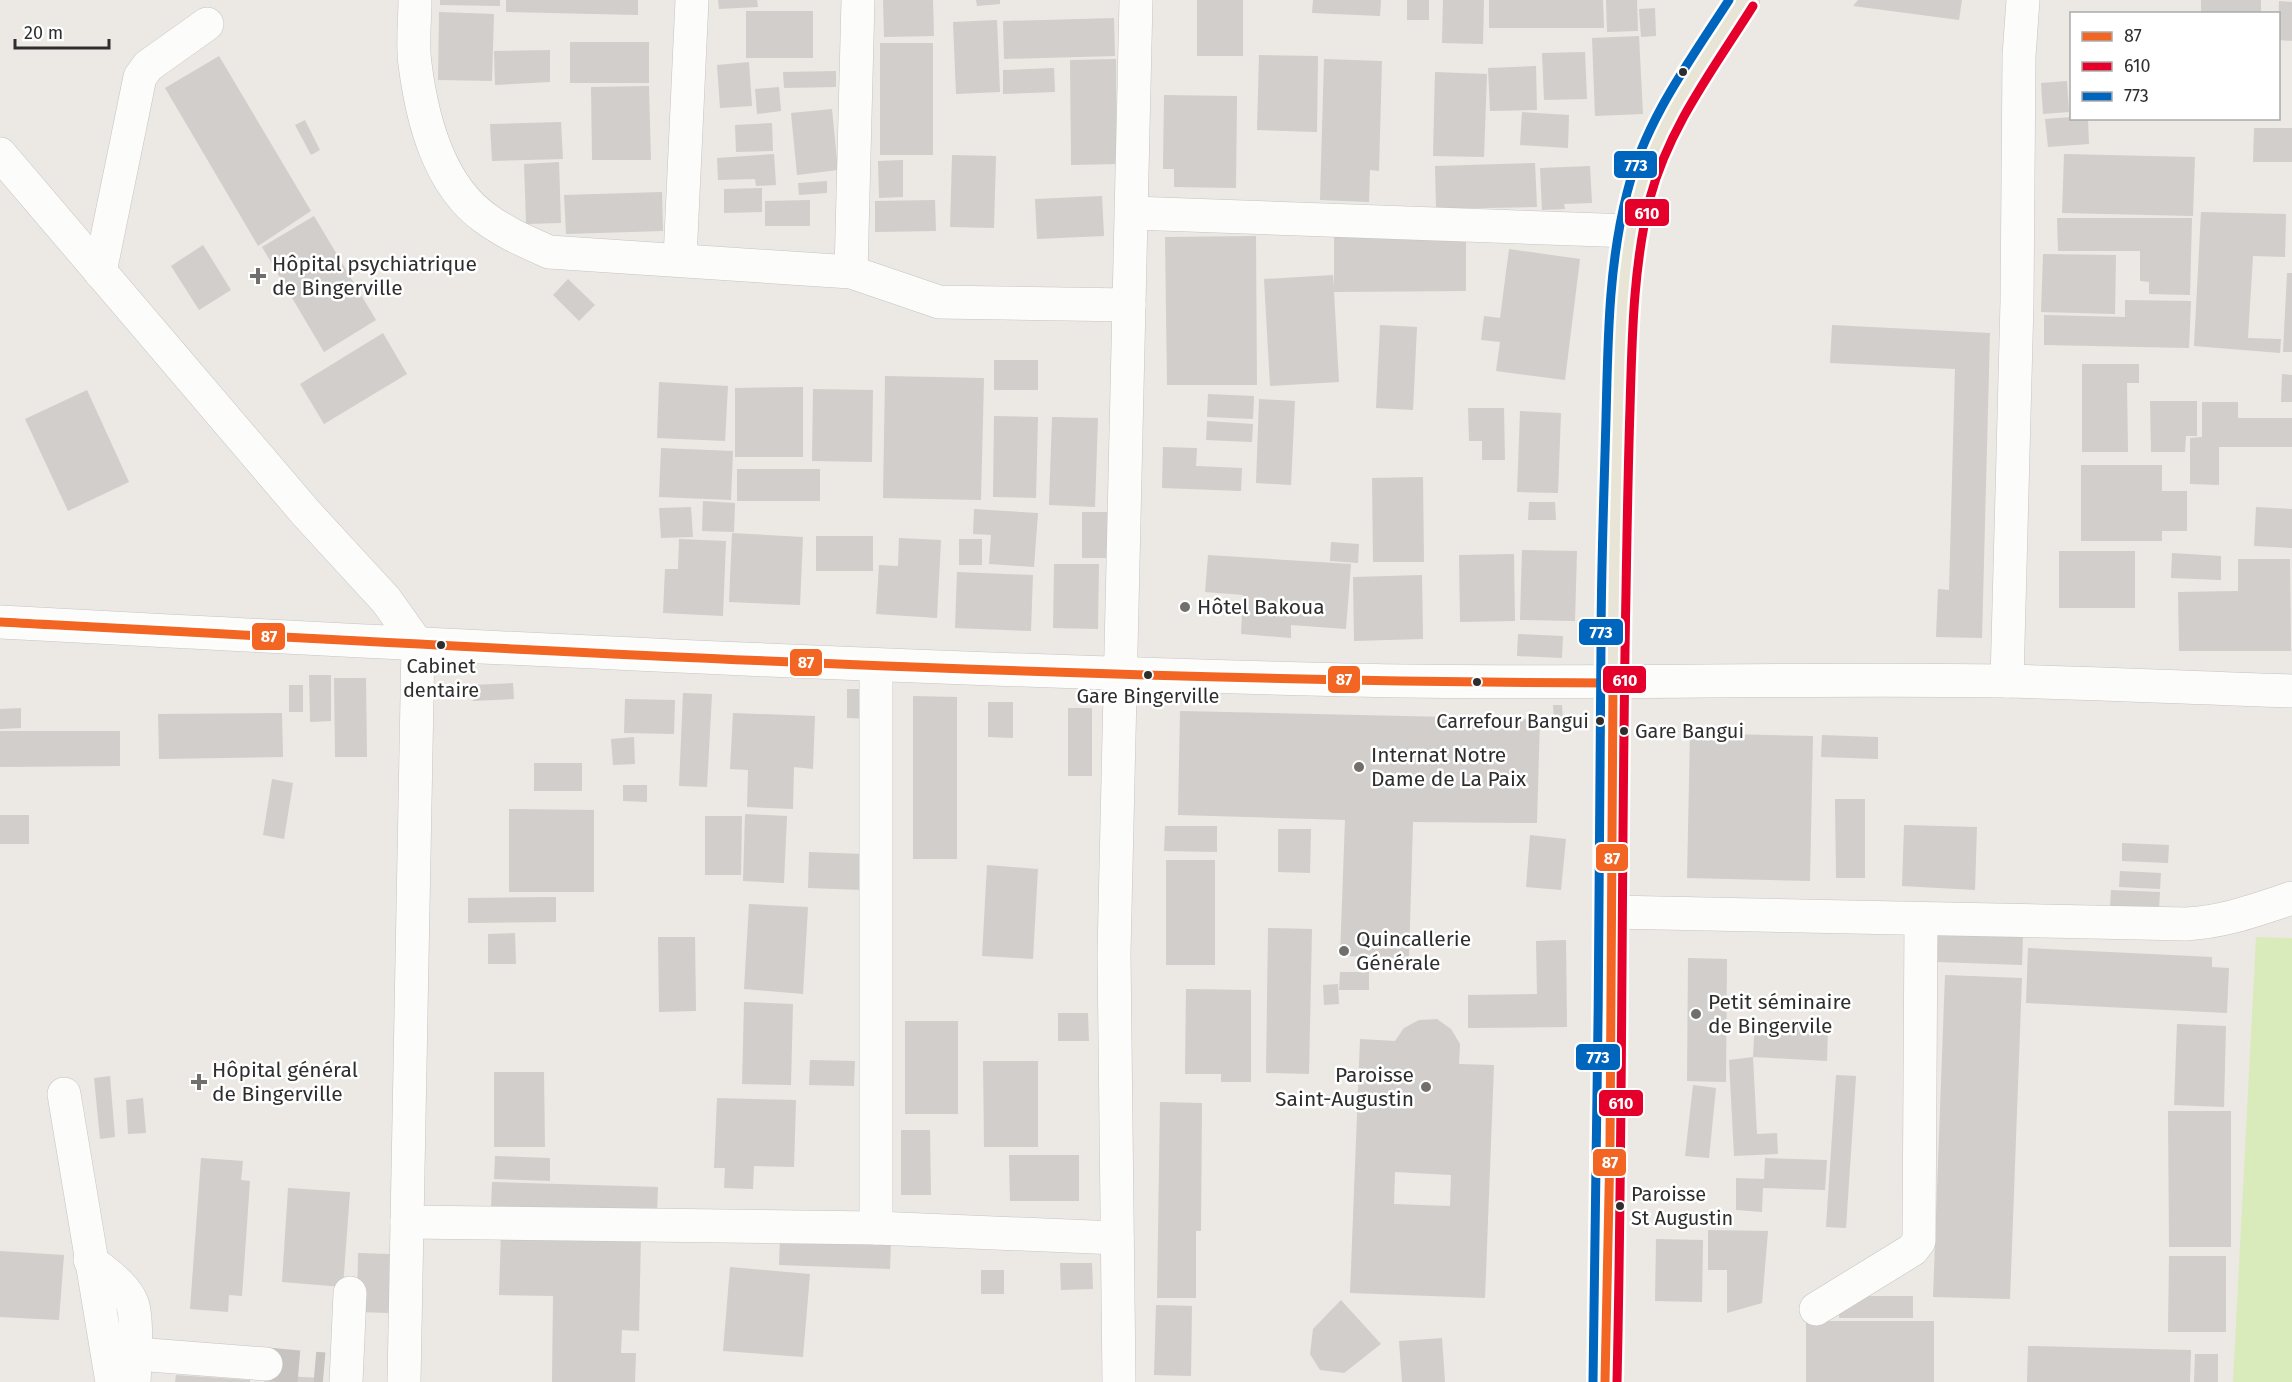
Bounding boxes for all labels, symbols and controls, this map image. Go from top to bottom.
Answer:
scale bar [15,12,110,50]
legend [2070,12,2280,120]
text: 20 m [24,22,63,44]
text: 87 [2124,25,2142,47]
text: 610 [2124,55,2151,77]
unlabelled marker [1677,66,1689,78]
text: 773 [2124,85,2149,107]
line badge: 773 [1613,150,1658,179]
text: 773 [1624,156,1648,175]
line badge: 610 [1624,198,1670,227]
text: 610 [1635,204,1659,223]
place label: Hôpital psychiatrique de Bingerville [272,251,477,301]
marker: Hôpital psychiatrique de Bingerville [249,267,267,285]
place label: Hôtel Bakoua [1197,594,1325,620]
marker: Hôtel Bakoua [1178,600,1192,614]
line badge: 773 [1578,618,1624,646]
line badge: 87 [251,622,286,651]
text: 773 [1589,623,1613,642]
text: 87 [261,627,278,646]
marker: Cabinet dentaire [435,639,447,651]
line badge: 87 [789,648,823,677]
text: 87 [798,653,815,672]
place label: Cabinet dentaire [403,654,479,702]
line badge: 87 [1327,665,1361,694]
line badge: 610 [1602,665,1647,694]
marker: Gare Bingerville [1142,669,1154,681]
text: 87 [1336,670,1353,689]
text: 610 [1613,671,1637,690]
unlabelled marker [1471,676,1483,688]
place label: Gare Bingerville [1076,684,1220,708]
place label: Carrefour Bangui [1436,709,1589,733]
marker: Carrefour Bangui [1594,715,1606,727]
place label: Gare Bangui [1635,719,1744,743]
marker: Gare Bangui [1618,725,1630,737]
place label: Internat Notre Dame de La Paix [1371,742,1527,792]
marker: Internat Notre Dame de La Paix [1352,760,1366,774]
line badge: 87 [1595,843,1629,872]
text: 87 [1604,849,1621,868]
place label: Quincallerie Générale [1356,926,1471,976]
marker: Quincallerie Générale [1337,944,1351,958]
place label: Petit séminaire de Bingervile [1708,989,1851,1039]
marker: Petit séminaire de Bingervile [1689,1007,1703,1021]
line badge: 773 [1575,1043,1621,1071]
text: 773 [1586,1048,1610,1067]
place label: Hôpital général de Bingerville [212,1057,358,1107]
place label: Paroisse Saint-Augustin [1275,1062,1414,1112]
marker: Hôpital général de Bingerville [190,1073,208,1091]
marker: Paroisse Saint-Augustin [1419,1080,1433,1094]
line badge: 610 [1598,1089,1644,1117]
text: 610 [1609,1094,1633,1113]
line badge: 87 [1592,1148,1627,1177]
text: 87 [1602,1153,1619,1172]
place label: Paroisse St Augustin [1631,1182,1733,1230]
marker: Paroisse St Augustin [1614,1200,1626,1212]

